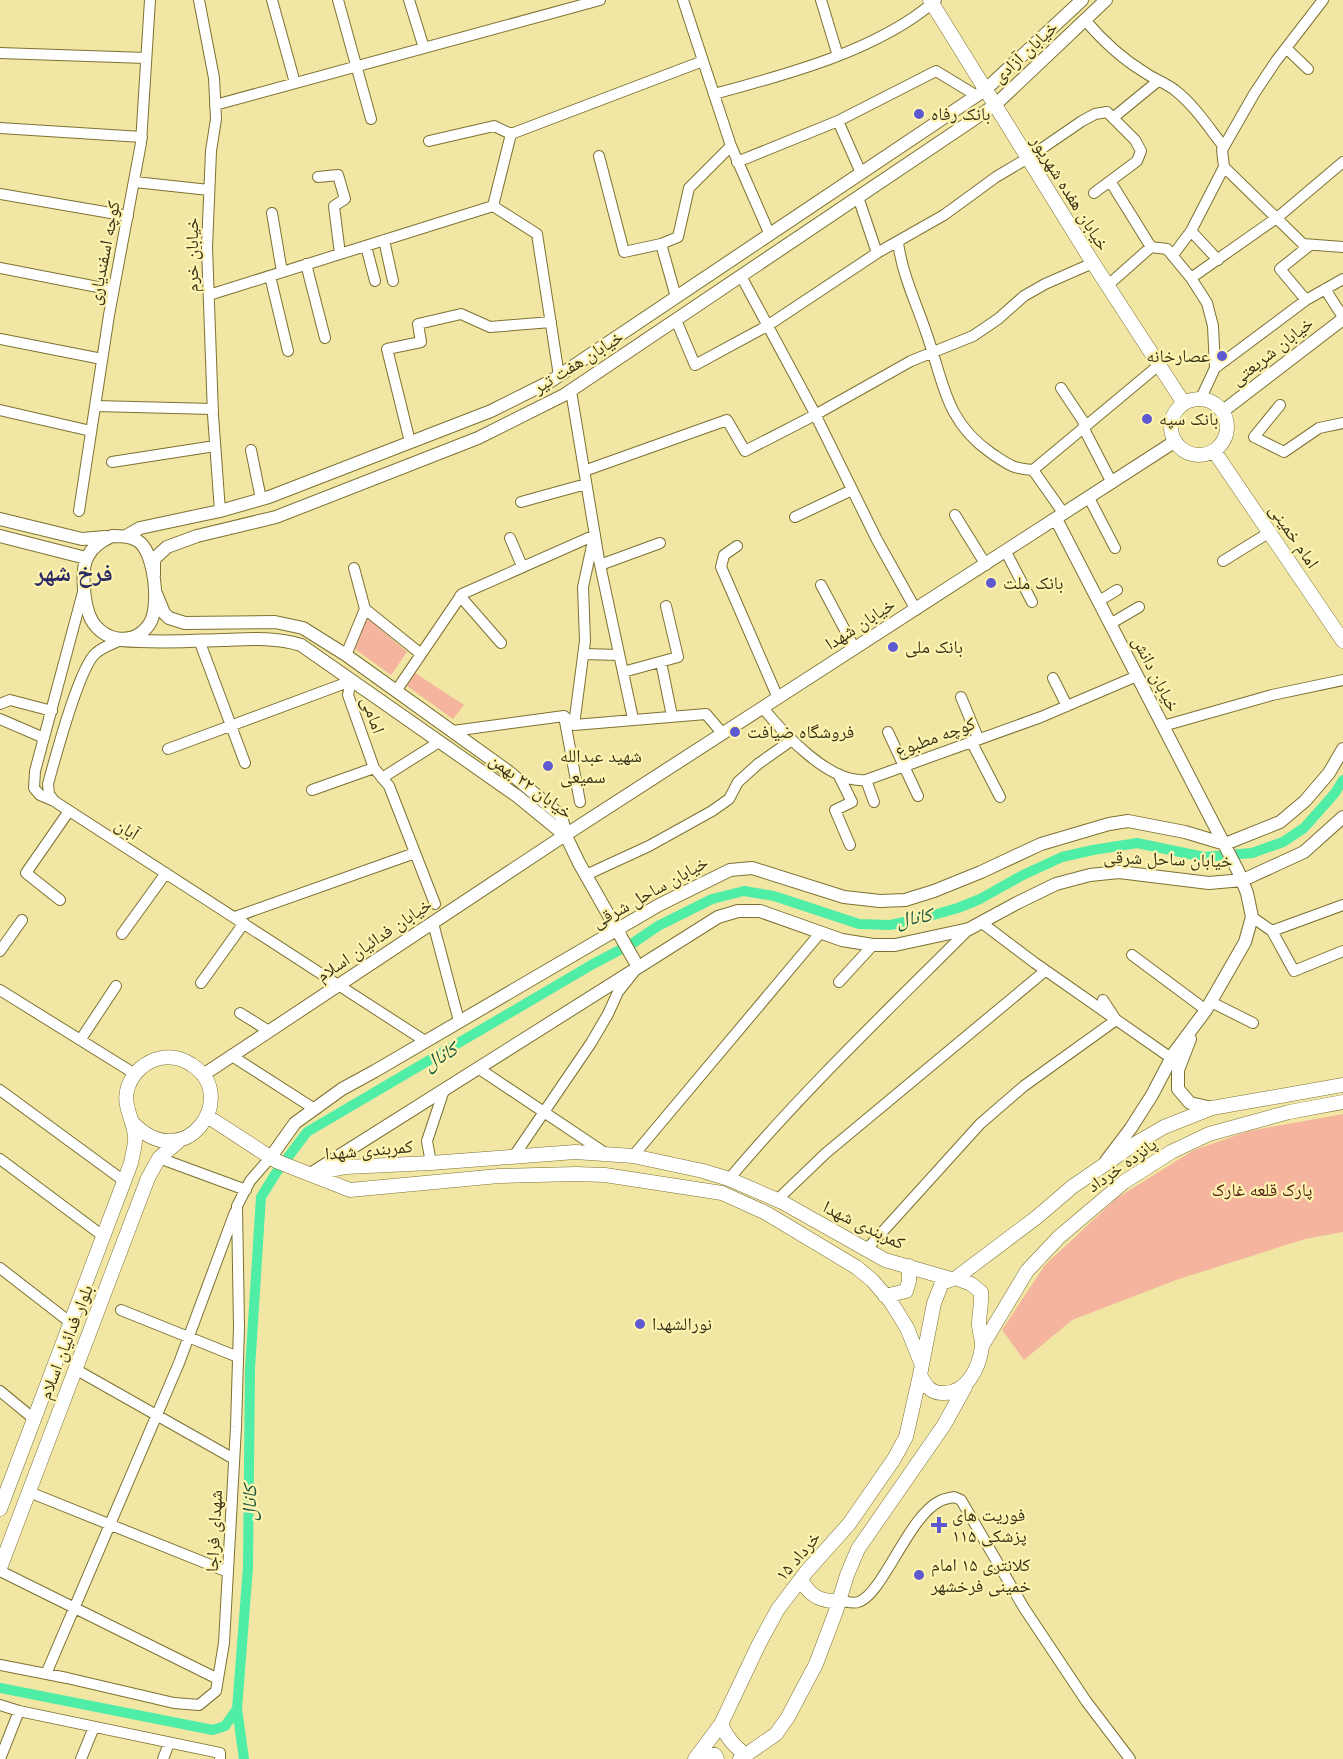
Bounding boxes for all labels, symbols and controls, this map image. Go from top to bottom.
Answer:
street label: خیابان آزادی [987,16,1062,88]
place label: بانک رفاه [931,102,991,125]
marker: بانک رفاه [912,107,926,121]
street label: خیابان هفده شهریور [1025,130,1115,255]
street label: کوچه اسفندیاری [82,198,125,307]
street label: خیابان خرم [180,218,204,292]
street label: خیابان شریعتی [1226,311,1318,390]
street label: خیابان هفت تیر [527,325,627,399]
place label: عصارخانه [1146,344,1210,367]
marker: عصارخانه [1215,349,1229,363]
place label: بانک سپه [1159,407,1219,430]
marker: بانک سپه [1140,412,1154,426]
street label: امام خمینی [1264,499,1324,573]
district label: فرخ شهر [34,557,113,588]
place label: بانک ملت [1003,571,1063,594]
marker: بانک ملت [984,576,998,590]
street label: خیابان شهدا [820,593,899,655]
street label: خیابان دانش [1128,632,1185,716]
place label: بانک ملی [905,635,963,658]
marker: بانک ملی [886,640,900,654]
street label: امامی [356,693,391,736]
street label: کوچه مطبوع [891,711,979,762]
place label: فروشگاه ضیافت [747,720,854,743]
marker: فروشگاه ضیافت [728,725,742,739]
place label: شهید عبدالله سمیعی [560,744,642,788]
street label: خیابان ۲۲ بهمن [485,748,578,824]
marker: شهید عبدالله سمیعی [541,759,555,773]
street label: آبان [111,812,144,845]
street label: خیابان ساحل شرقی [1103,845,1233,872]
street label: خیابان ساحل شرقی [588,850,712,933]
street label: خیابان فدائیان اسلام [311,892,437,988]
water label: کانال [894,900,938,933]
water label: کانال [418,1034,465,1076]
street label: پانزده خرداد [1082,1132,1161,1197]
street label: کمربندی شهدا [324,1134,414,1165]
park label: پارک قلعه غارک [1211,1178,1313,1201]
street label: کمربندی شهدا [820,1195,909,1254]
street label: بلوار فدائیان اسلام [33,1281,99,1403]
place label: نورالشهدا [652,1312,712,1335]
marker: نورالشهدا [633,1317,647,1331]
water label: کانال [236,1481,262,1521]
street label: شهدای فراجا [200,1489,227,1573]
place label: فوریت های پزشکی ۱۱۵ [952,1503,1027,1547]
marker: فوریت های پزشکی ۱۱۵ [930,1516,948,1534]
street label: ۱۵ خرداد [770,1526,825,1586]
place label: کلانتری ۱۵ امام خمینی فرخشهر [930,1553,1031,1597]
marker: کلانتری ۱۵ امام خمینی فرخشهر [912,1568,926,1582]

